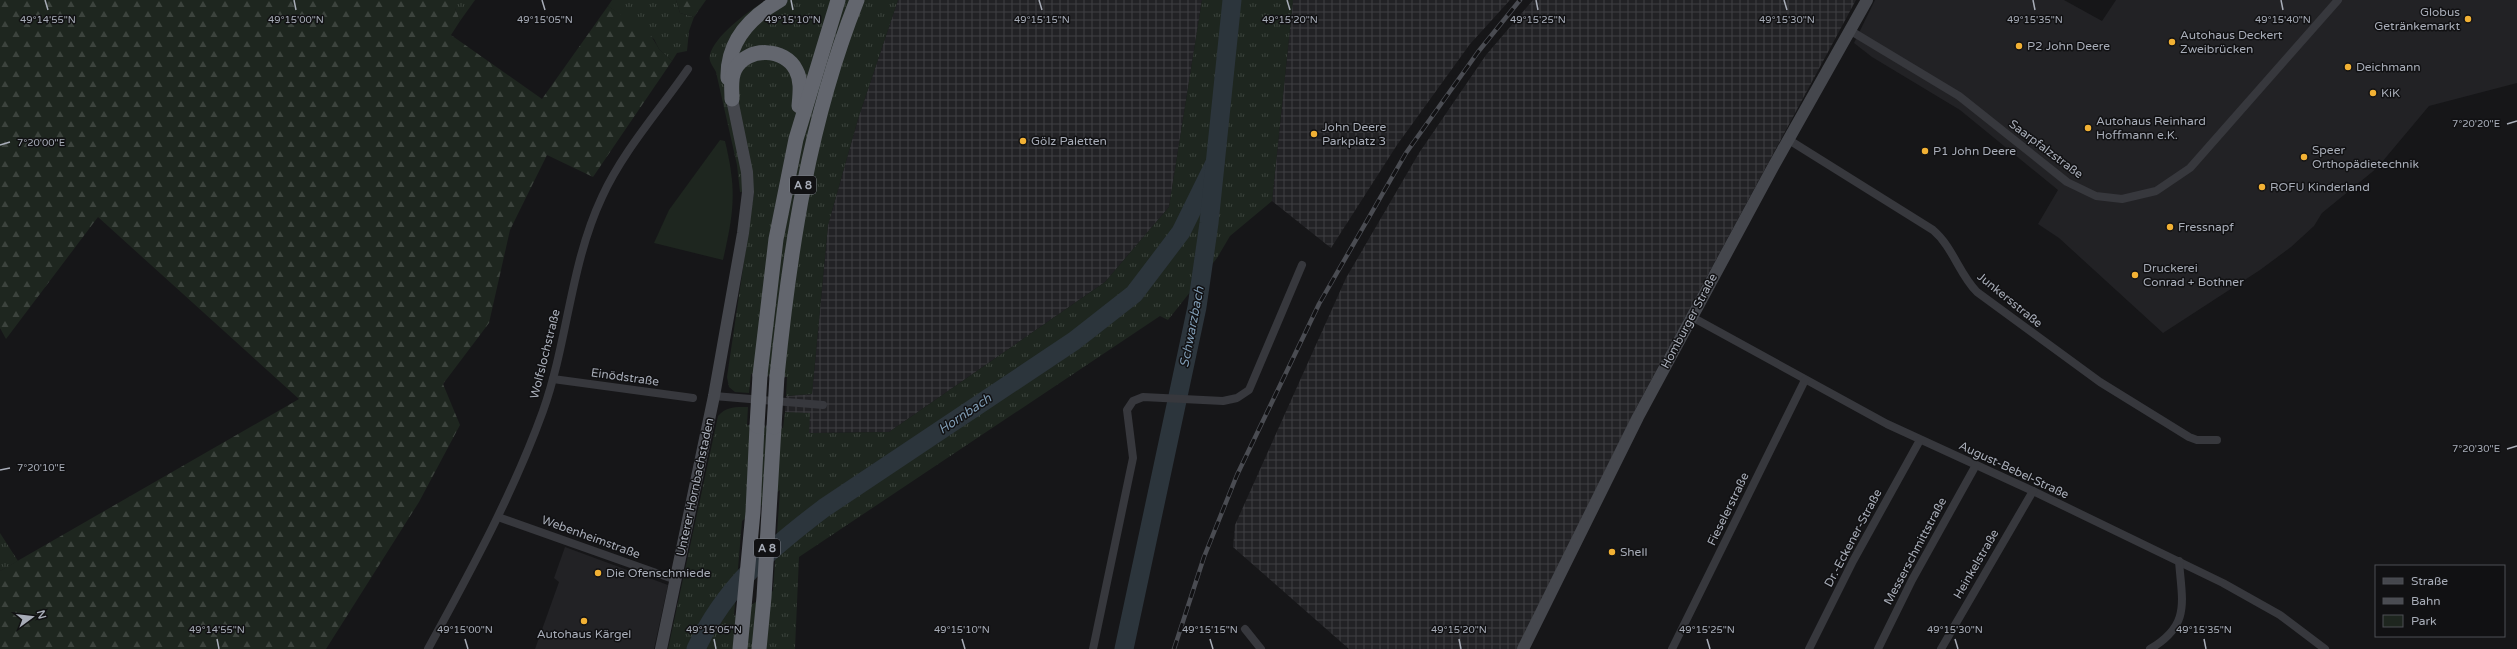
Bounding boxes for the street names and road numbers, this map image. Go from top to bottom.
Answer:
street label: Saarpfalzstraße [2006,117,2086,181]
road number: A 8 [790,176,816,194]
street label: Junkersstraße [1975,270,2045,331]
street label: Homburger Straße [1658,271,1720,371]
street label: Wolfslochstraße [527,308,563,400]
street label: Einödstraße [590,365,660,389]
street label: Unterer Hornbachstaden [673,417,717,557]
street label: August-Bebel-Straße [1957,438,2071,502]
street label: Fieselerstraße [1704,470,1752,548]
street label: Dr.-Eckener-Straße [1821,487,1885,589]
street label: Messerschmittstraße [1881,495,1949,607]
street label: Webenheimstraße [540,513,642,561]
street label: Heinkelstraße [1950,527,2002,601]
road number: A 8 [754,539,780,557]

